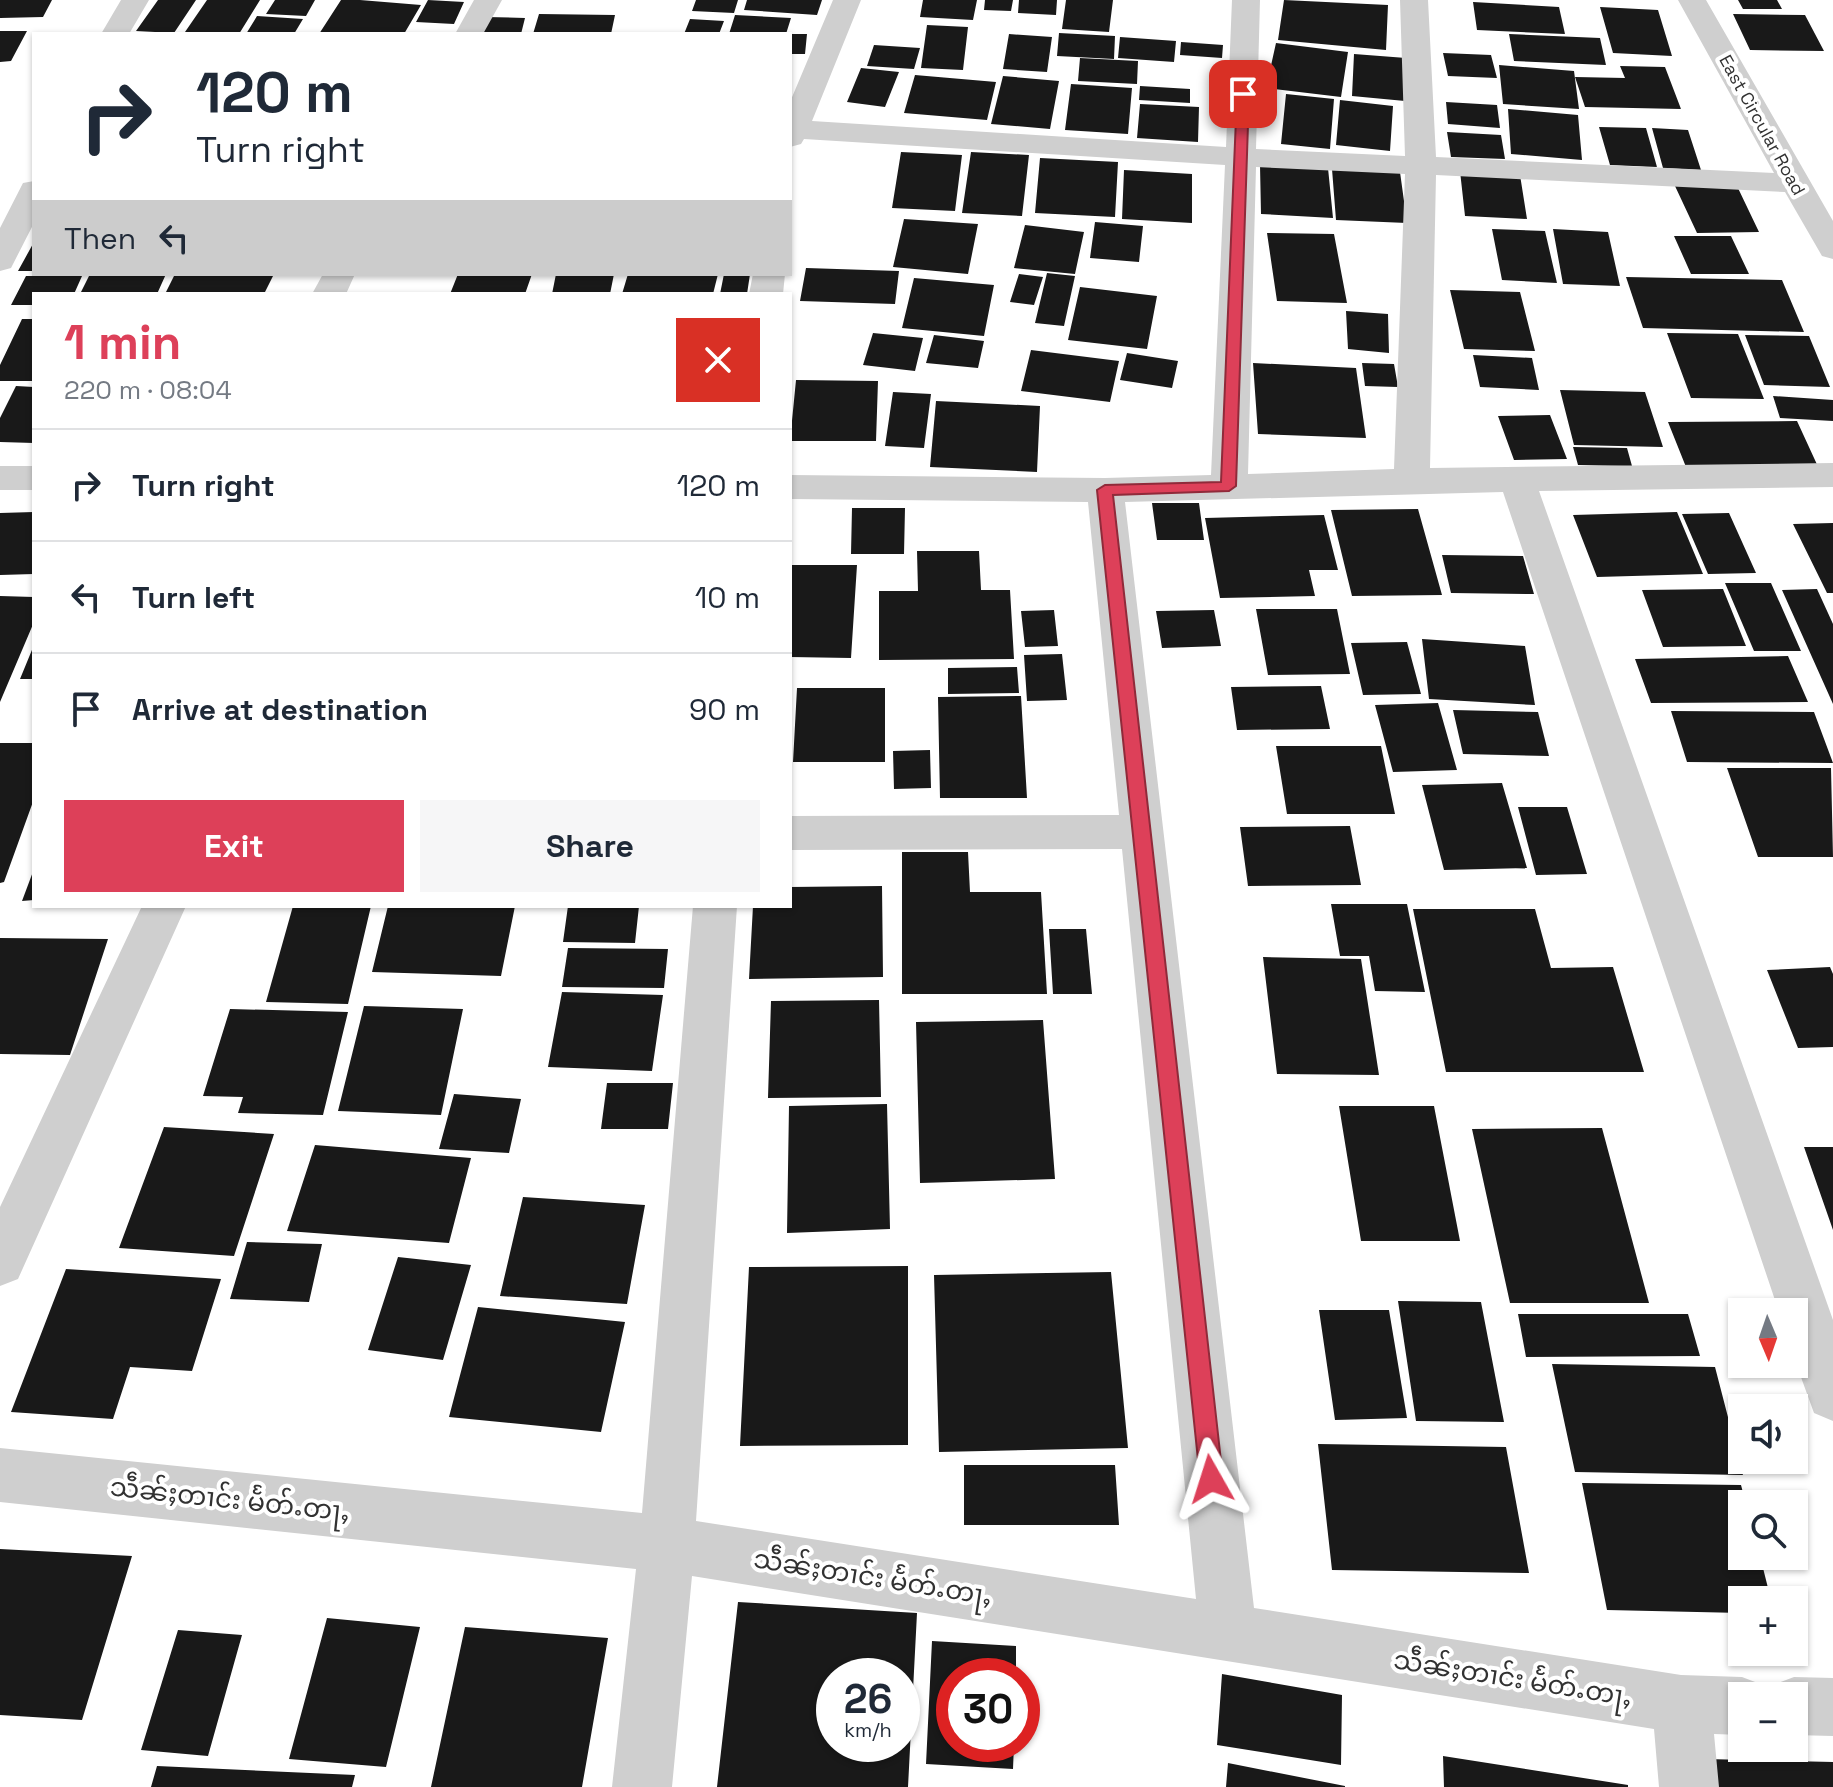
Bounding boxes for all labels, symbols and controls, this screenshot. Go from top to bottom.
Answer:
street label: East Circular Road [1714,50,1811,199]
text: 120 m [196,57,353,128]
pin [1209,60,1277,128]
icon: right [64,64,168,168]
icon: arrive [1221,72,1265,116]
text: Turn right [196,127,365,173]
icon: left [152,216,196,260]
text: Then [64,219,136,258]
text: 1 min [64,312,181,373]
button: close [676,318,760,402]
text: 220 m · 08:04 [64,373,232,407]
icon: right [64,463,108,507]
text: Turn right [132,466,275,505]
text: 120 m [677,466,760,505]
icon: left [64,575,108,619]
text: Turn left [132,578,255,617]
text: 10 m [695,578,760,617]
icon: arrive [64,687,108,731]
text: Arrive at destination [132,690,428,729]
text: 90 m [689,690,760,729]
button: Exit [64,800,404,892]
button: Share [420,800,760,892]
north arrow [1728,1298,1808,1378]
map controls [1728,1298,1808,1762]
button: sound [1728,1394,1808,1474]
position arrow [1169,1437,1253,1521]
street label: သဵၼ်ႈတၢင်း မႅတ်ႉတႃႇ [108,1469,352,1532]
button: search [1728,1490,1808,1570]
street label: သဵၼ်ႈတၢင်း မႅတ်ႉတႃႇ [751,1541,995,1617]
button: + [1728,1586,1808,1666]
street label: သဵၼ်ႈတၢင်း မႅတ်ႉတႃႇ [1391,1642,1635,1718]
speed limit sign: 30 [936,1658,1040,1762]
text: 26 [844,1674,892,1725]
button: − [1728,1682,1808,1762]
text: km/h [844,1717,892,1743]

